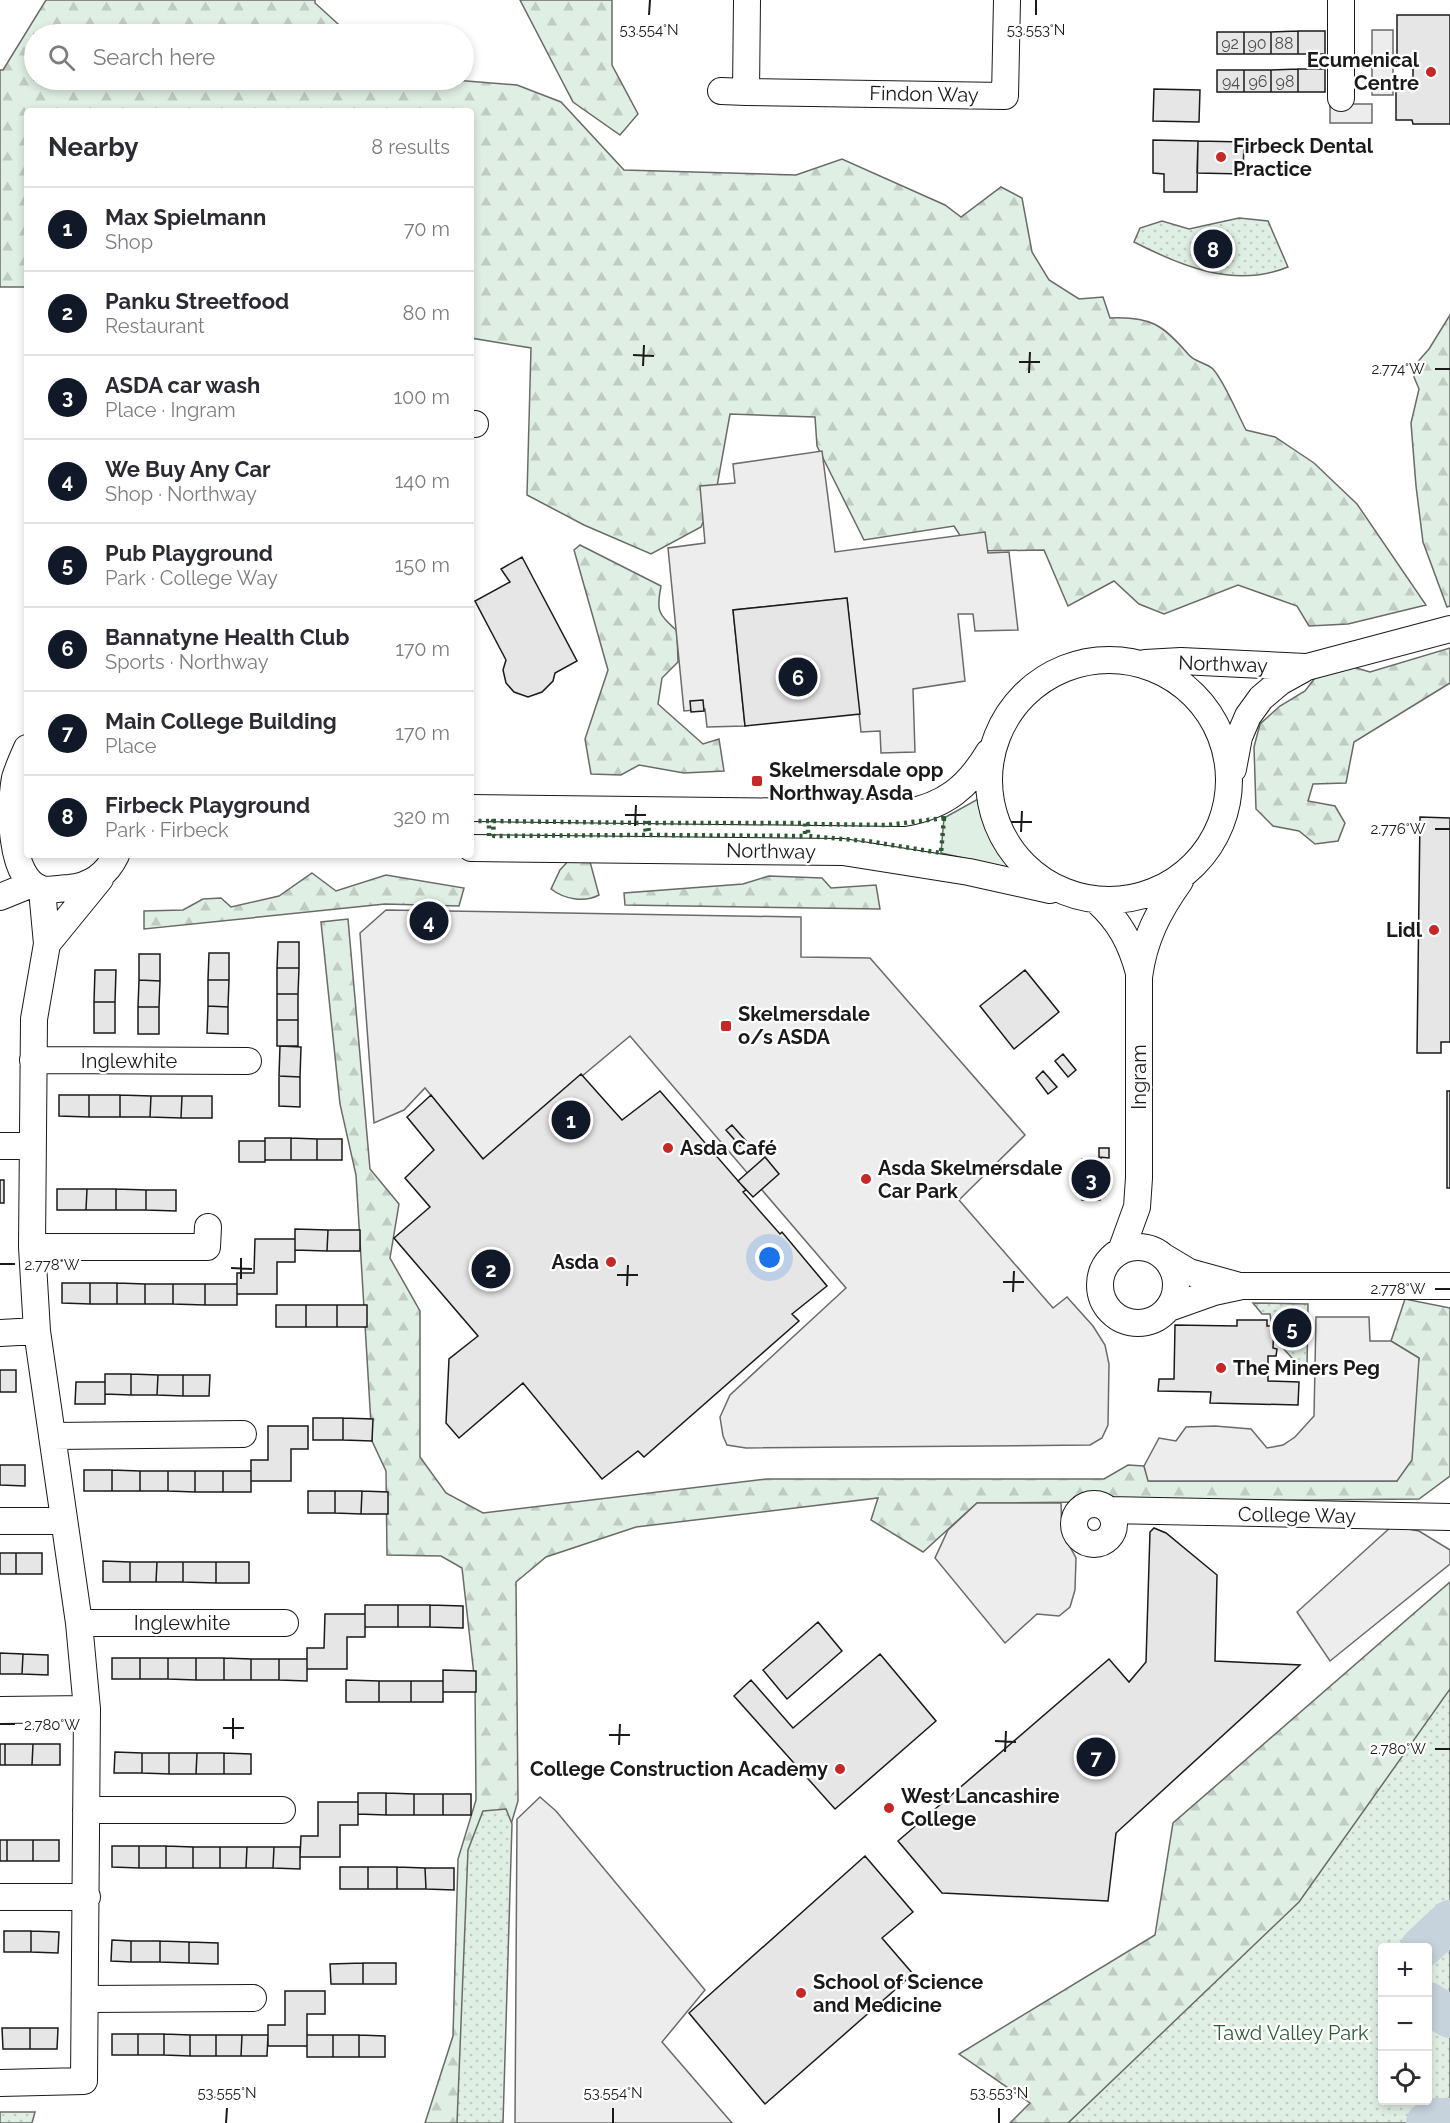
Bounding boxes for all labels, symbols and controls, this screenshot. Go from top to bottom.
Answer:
text: 53.554°N [620,21,678,39]
text: 53.553°N [1007,21,1065,39]
search box [24,24,474,90]
house number: 92 [1221,34,1239,53]
house number: 90 [1247,34,1267,53]
house number: 88 [1275,34,1293,53]
icon: search [45,41,78,74]
text: Search here [93,44,215,70]
place label: Ecumenical Centre [1307,48,1420,95]
marker: Ecumenical Centre [1424,65,1438,79]
house number: 94 [1222,72,1240,91]
house number: 96 [1248,72,1268,91]
house number: 98 [1276,72,1294,91]
street label: Findon Way [869,81,979,107]
text: Nearby [48,132,138,162]
place label: Firbeck Dental Practice [1233,134,1374,181]
text: 8 results [371,135,450,159]
marker: Firbeck Dental Practice [1214,150,1228,164]
text: Max Spielmann [105,204,266,230]
text: 1 [63,217,72,241]
text: 70 m [404,217,450,241]
pin: 8 [1194,226,1232,272]
text: Shop [105,230,153,254]
text: Panku Streetfood [105,288,289,314]
text: 2 [62,301,73,325]
text: 80 m [402,301,450,325]
text: Restaurant [105,314,205,338]
text: 2.774°W [1371,360,1425,378]
text: ASDA car wash [105,372,260,398]
text: 3 [62,385,73,409]
text: 100 m [393,385,450,409]
text: Place · Ingram [105,398,236,422]
text: We Buy Any Car [105,456,271,482]
text: 4 [62,469,73,493]
text: 140 m [395,469,450,493]
text: Shop · Northway [105,482,257,506]
text: Pub Playground [105,540,273,566]
text: 5 [62,553,73,577]
text: 150 m [395,553,450,577]
text: Park · College Way [105,566,278,590]
text: Bannatyne Health Club [105,624,349,650]
text: 6 [61,637,74,661]
text: 170 m [395,637,450,661]
text: Sports · Northway [105,650,268,674]
street label: Northway [1178,650,1268,678]
pin: 6 [778,654,818,700]
text: Main College Building [105,708,337,734]
text: 7 [62,721,73,745]
text: 170 m [395,721,450,745]
text: Place [105,734,156,758]
place label: Skelmersdale opp Northway Asda [769,758,944,805]
marker: Skelmersdale opp Northway Asda [750,774,764,788]
text: Firbeck Playground [105,792,310,818]
text: 8 [61,805,74,829]
text: 320 m [393,805,450,829]
text: Park · Firbeck [105,818,229,842]
text: 2.776°W [1370,820,1426,838]
street label: Northway [726,838,816,864]
pin: 4 [410,898,448,944]
place label: Lidl [1386,918,1423,942]
marker: Lidl [1427,923,1441,937]
place label: Skelmersdale o/s ASDA [738,1002,870,1049]
marker: Skelmersdale o/s ASDA [719,1019,733,1033]
street label: Ingram [1127,1044,1151,1110]
street label: Inglewhite [81,1049,177,1073]
pin: 1 [552,1098,590,1142]
place label: Asda Café [680,1136,777,1160]
marker: Asda Café [661,1141,675,1155]
place label: Asda Skelmersdale Car Park [878,1156,1062,1203]
pin: 3 [1072,1156,1110,1202]
marker: Asda Skelmersdale Car Park [859,1172,873,1186]
your location [755,1243,784,1272]
pin: 2 [472,1246,510,1292]
place label: Asda [551,1250,599,1274]
marker: Asda [604,1255,618,1269]
text: 2.778°W [25,1256,80,1274]
text: 2.778°W [1371,1280,1426,1298]
pin: 5 [1272,1306,1312,1350]
place label: The Miners Peg [1233,1356,1380,1380]
marker: The Miners Peg [1214,1361,1228,1375]
street label: College Way [1238,1502,1356,1528]
street label: Inglewhite [134,1611,230,1635]
text: 2.780°W [24,1716,80,1734]
pin: 7 [1076,1734,1116,1780]
text: 2.780°W [1370,1740,1426,1758]
place label: College Construction Academy [530,1757,828,1781]
marker: College Construction Academy [833,1762,847,1776]
place label: West Lancashire College [901,1784,1060,1831]
marker: West Lancashire College [882,1801,896,1815]
map controls [1378,1943,1432,2105]
button: + [1378,1943,1432,1997]
place label: School of Science and Medicine [813,1970,983,2017]
marker: School of Science and Medicine [794,1986,808,2000]
button: − [1378,1997,1432,2051]
park label: Tawd Valley Park [1213,2021,1369,2045]
button: locate [1378,2051,1432,2105]
text: 53.555°N [197,2084,257,2102]
text: 53.554°N [584,2084,642,2102]
text: 53.553°N [970,2084,1028,2102]

